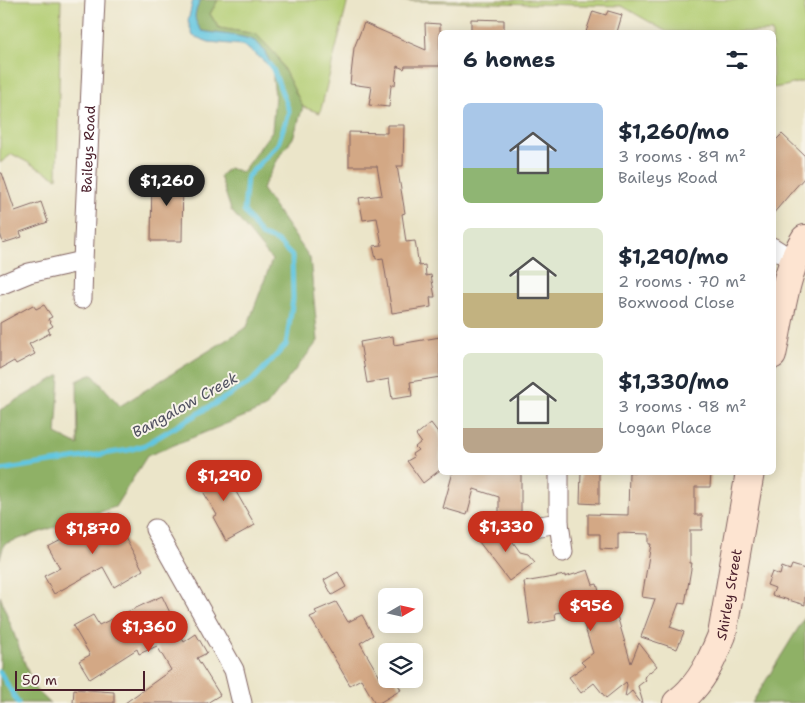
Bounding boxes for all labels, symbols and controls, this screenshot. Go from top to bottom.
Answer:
text: 6 homes [463,46,555,74]
icon: filters [723,46,751,74]
street label: Baileys Road [77,105,99,193]
text: $1,260/mo [618,118,729,146]
icon: home [503,123,563,183]
text: 3 rooms · 89 m² [618,146,746,167]
pin: $1,260 [126,164,208,207]
text: Baileys Road [618,167,718,188]
text: $1,260 [140,170,194,191]
text: $1,290/mo [618,243,729,271]
icon: home [503,248,563,308]
text: 2 rooms · 70 m² [618,271,746,292]
text: Boxwood Close [618,292,735,313]
water label: Bangalow Creek [128,367,242,442]
text: $1,330/mo [618,368,729,396]
icon: home [503,373,563,433]
text: 3 rooms · 98 m² [618,396,747,417]
text: Logan Place [618,417,712,438]
pin: $1,290 [183,460,265,502]
text: $1,290 [197,465,251,486]
pin: $1,330 [465,510,547,553]
pin: $1,870 [52,512,134,555]
text: $1,330 [479,516,533,537]
text: $1,870 [66,518,120,539]
street label: Shirley Street [712,547,746,643]
north arrow [378,588,422,632]
map controls [378,588,423,688]
pin: $956 [561,590,621,632]
text: $956 [570,595,612,616]
pin: $1,360 [108,610,190,653]
text: $1,360 [122,616,176,637]
button: layers [378,643,423,688]
scale bar [15,668,145,691]
text: 50 m [22,671,57,689]

